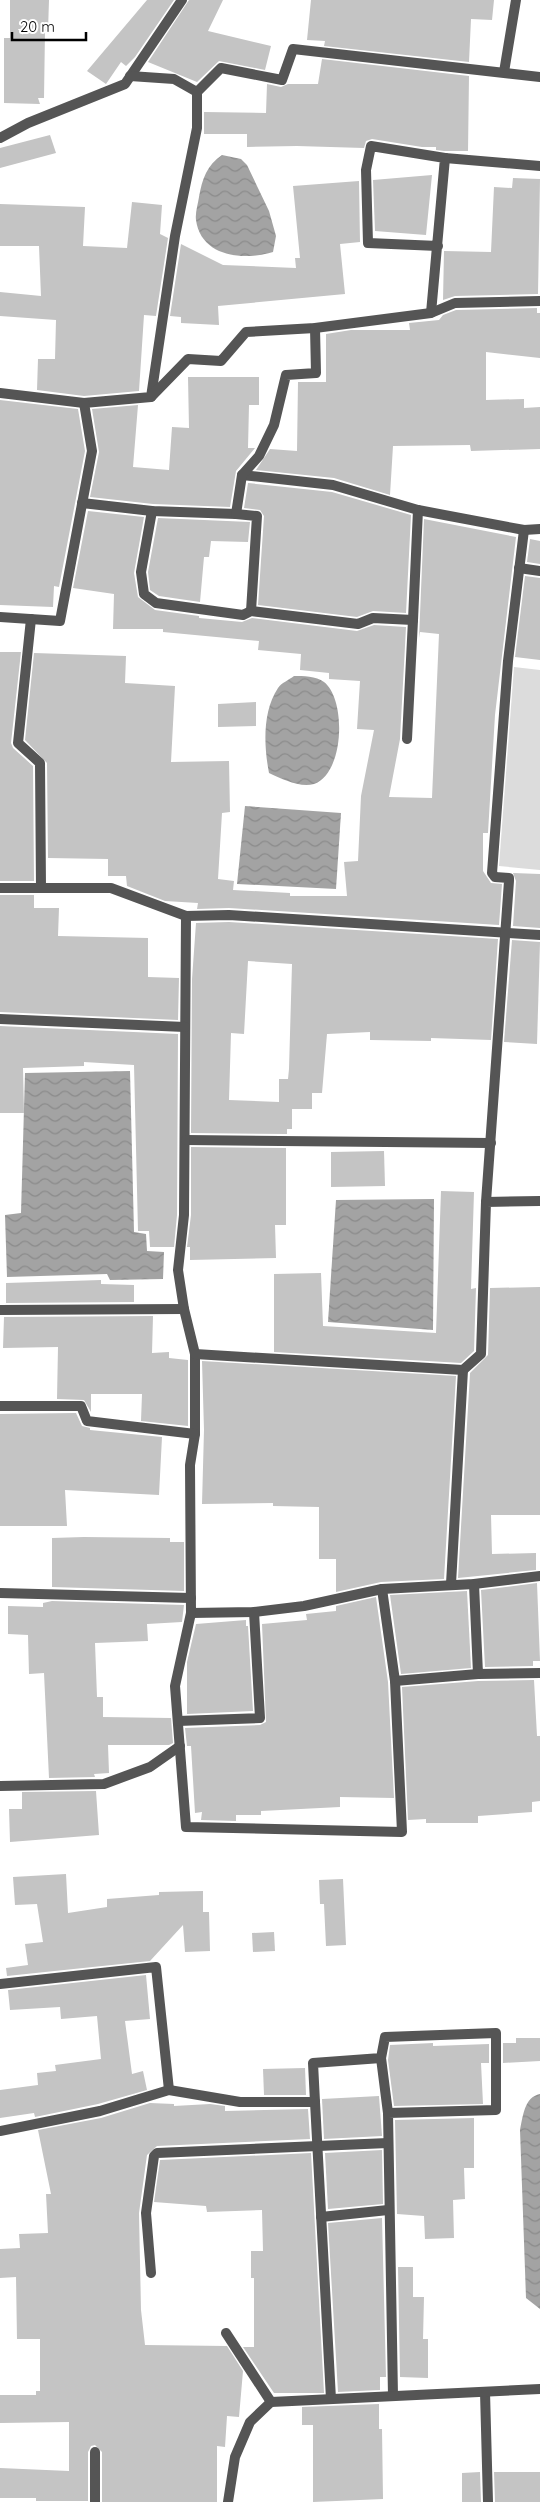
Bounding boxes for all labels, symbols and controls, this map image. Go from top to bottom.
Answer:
scale bar [12,10,86,42]
text: 20 m [20,17,55,36]

